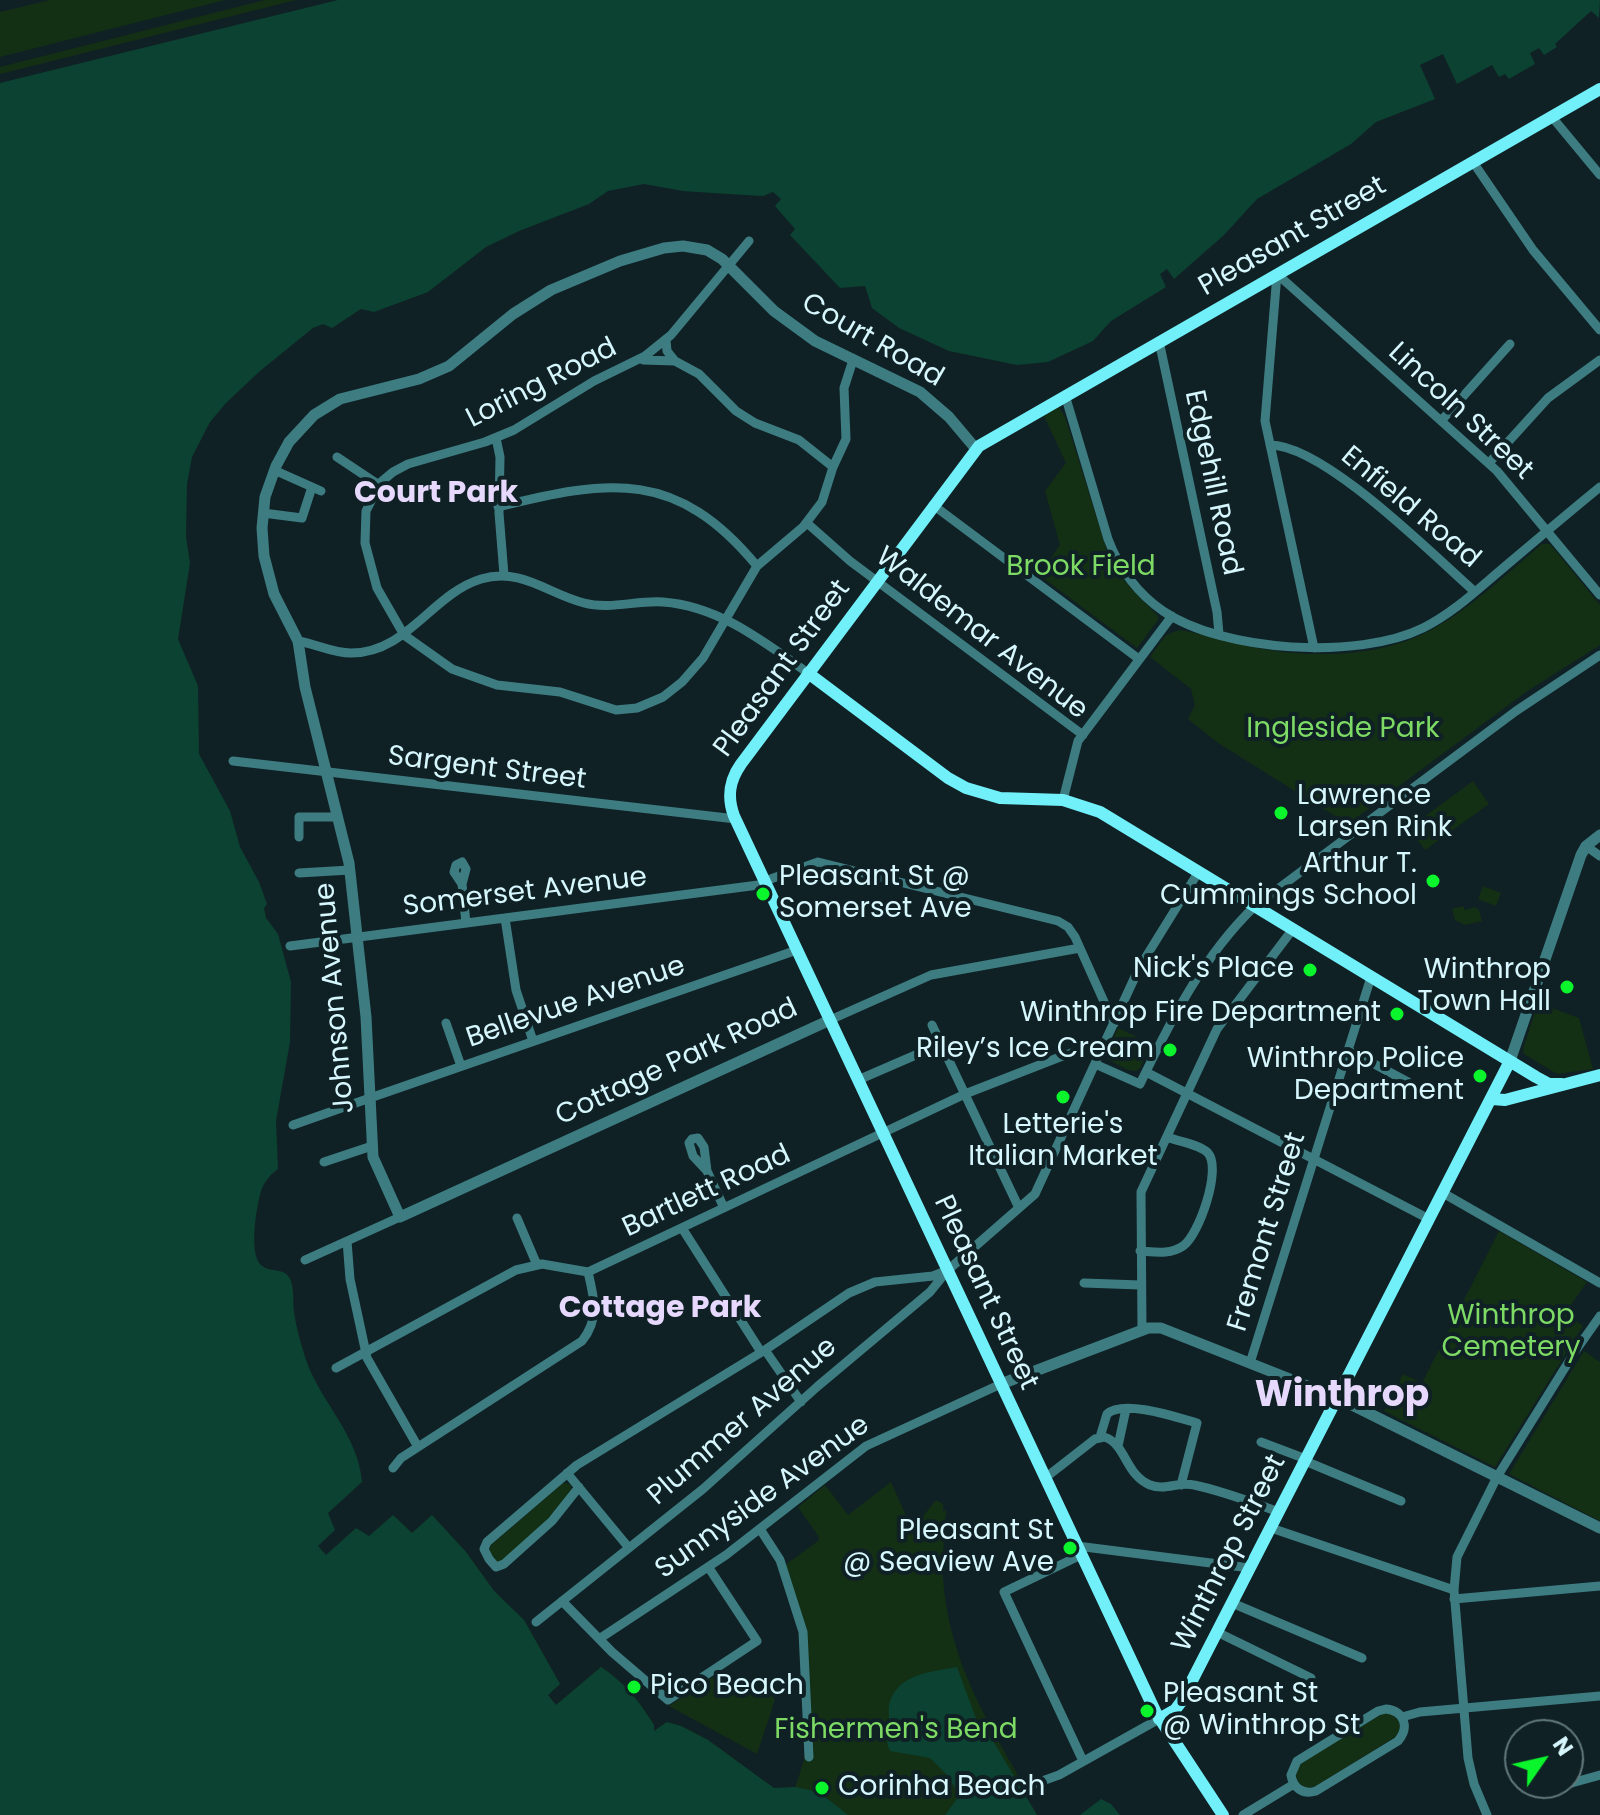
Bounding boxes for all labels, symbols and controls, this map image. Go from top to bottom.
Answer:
street label: Pleasant Street [1193,170,1393,304]
street label: Court Road [795,287,949,395]
street label: Loring Road [461,332,623,436]
street label: Lincoln Street [1380,336,1540,488]
street label: Edgehill Road [1176,387,1248,579]
street label: Enfield Road [1333,440,1487,576]
district label: Court Park [354,476,518,512]
street label: Waldemar Avenue [868,541,1094,727]
park label: Brook Field [1006,551,1156,585]
street label: Pleasant Street [708,574,858,764]
park label: Ingleside Park [1246,713,1440,747]
street label: Sargent Street [386,740,588,798]
place label: Lawrence Larsen Rink [1297,780,1452,846]
marker: Lawrence Larsen Rink [1272,804,1290,822]
place label: Arthur T. Cummings School [1160,848,1417,914]
street label: Somerset Avenue [401,861,649,925]
place label: Pleasant St @ Somerset Ave [779,861,972,927]
marker: Arthur T. Cummings School [1424,872,1442,890]
street label: Johnson Avenue [309,881,363,1115]
marker: Pleasant St @ Somerset Ave [754,885,772,903]
street label: Bellevue Avenue [462,950,690,1056]
place label: Nick's Place [1133,953,1294,987]
place label: Winthrop Town Hall [1417,954,1551,1020]
marker: Nick's Place [1301,961,1319,979]
marker: Winthrop Town Hall [1558,978,1576,996]
street label: Cottage Park Road [551,992,803,1134]
place label: Winthrop Fire Department [1020,997,1381,1031]
marker: Winthrop Fire Department [1388,1005,1406,1023]
place label: Riley’s Ice Cream [916,1033,1154,1067]
marker: Riley’s Ice Cream [1161,1041,1179,1059]
place label: Winthrop Police Department [1247,1043,1464,1109]
marker: Winthrop Police Department [1471,1067,1489,1085]
marker: Letterie's Italian Market [1054,1088,1072,1106]
place label: Letterie's Italian Market [968,1109,1158,1175]
street label: Fremont Street [1222,1128,1314,1336]
street label: Bartlett Road [618,1138,796,1246]
street label: Pleasant Street [925,1191,1045,1395]
district label: Cottage Park [559,1291,761,1327]
park label: Winthrop Cemetery [1442,1300,1580,1366]
street label: Plummer Avenue [642,1331,844,1513]
district label: Winthrop [1255,1375,1429,1419]
street label: Sunnyside Avenue [649,1409,877,1587]
street label: Winthrop Street [1166,1450,1294,1658]
place label: Pleasant St @ Seaview Ave [843,1515,1054,1581]
marker: Pleasant St @ Seaview Ave [1061,1539,1079,1557]
place label: Pico Beach [650,1670,804,1704]
marker: Pico Beach [625,1678,643,1696]
place label: Pleasant St @ Winthrop St [1163,1678,1360,1744]
marker: Pleasant St @ Winthrop St [1138,1702,1156,1720]
park label: Fishermen's Bend [774,1714,1018,1748]
north arrow [1504,1719,1584,1799]
text: N [1545,1731,1580,1762]
place label: Corinha Beach [838,1771,1045,1805]
marker: Corinha Beach [813,1779,831,1797]

